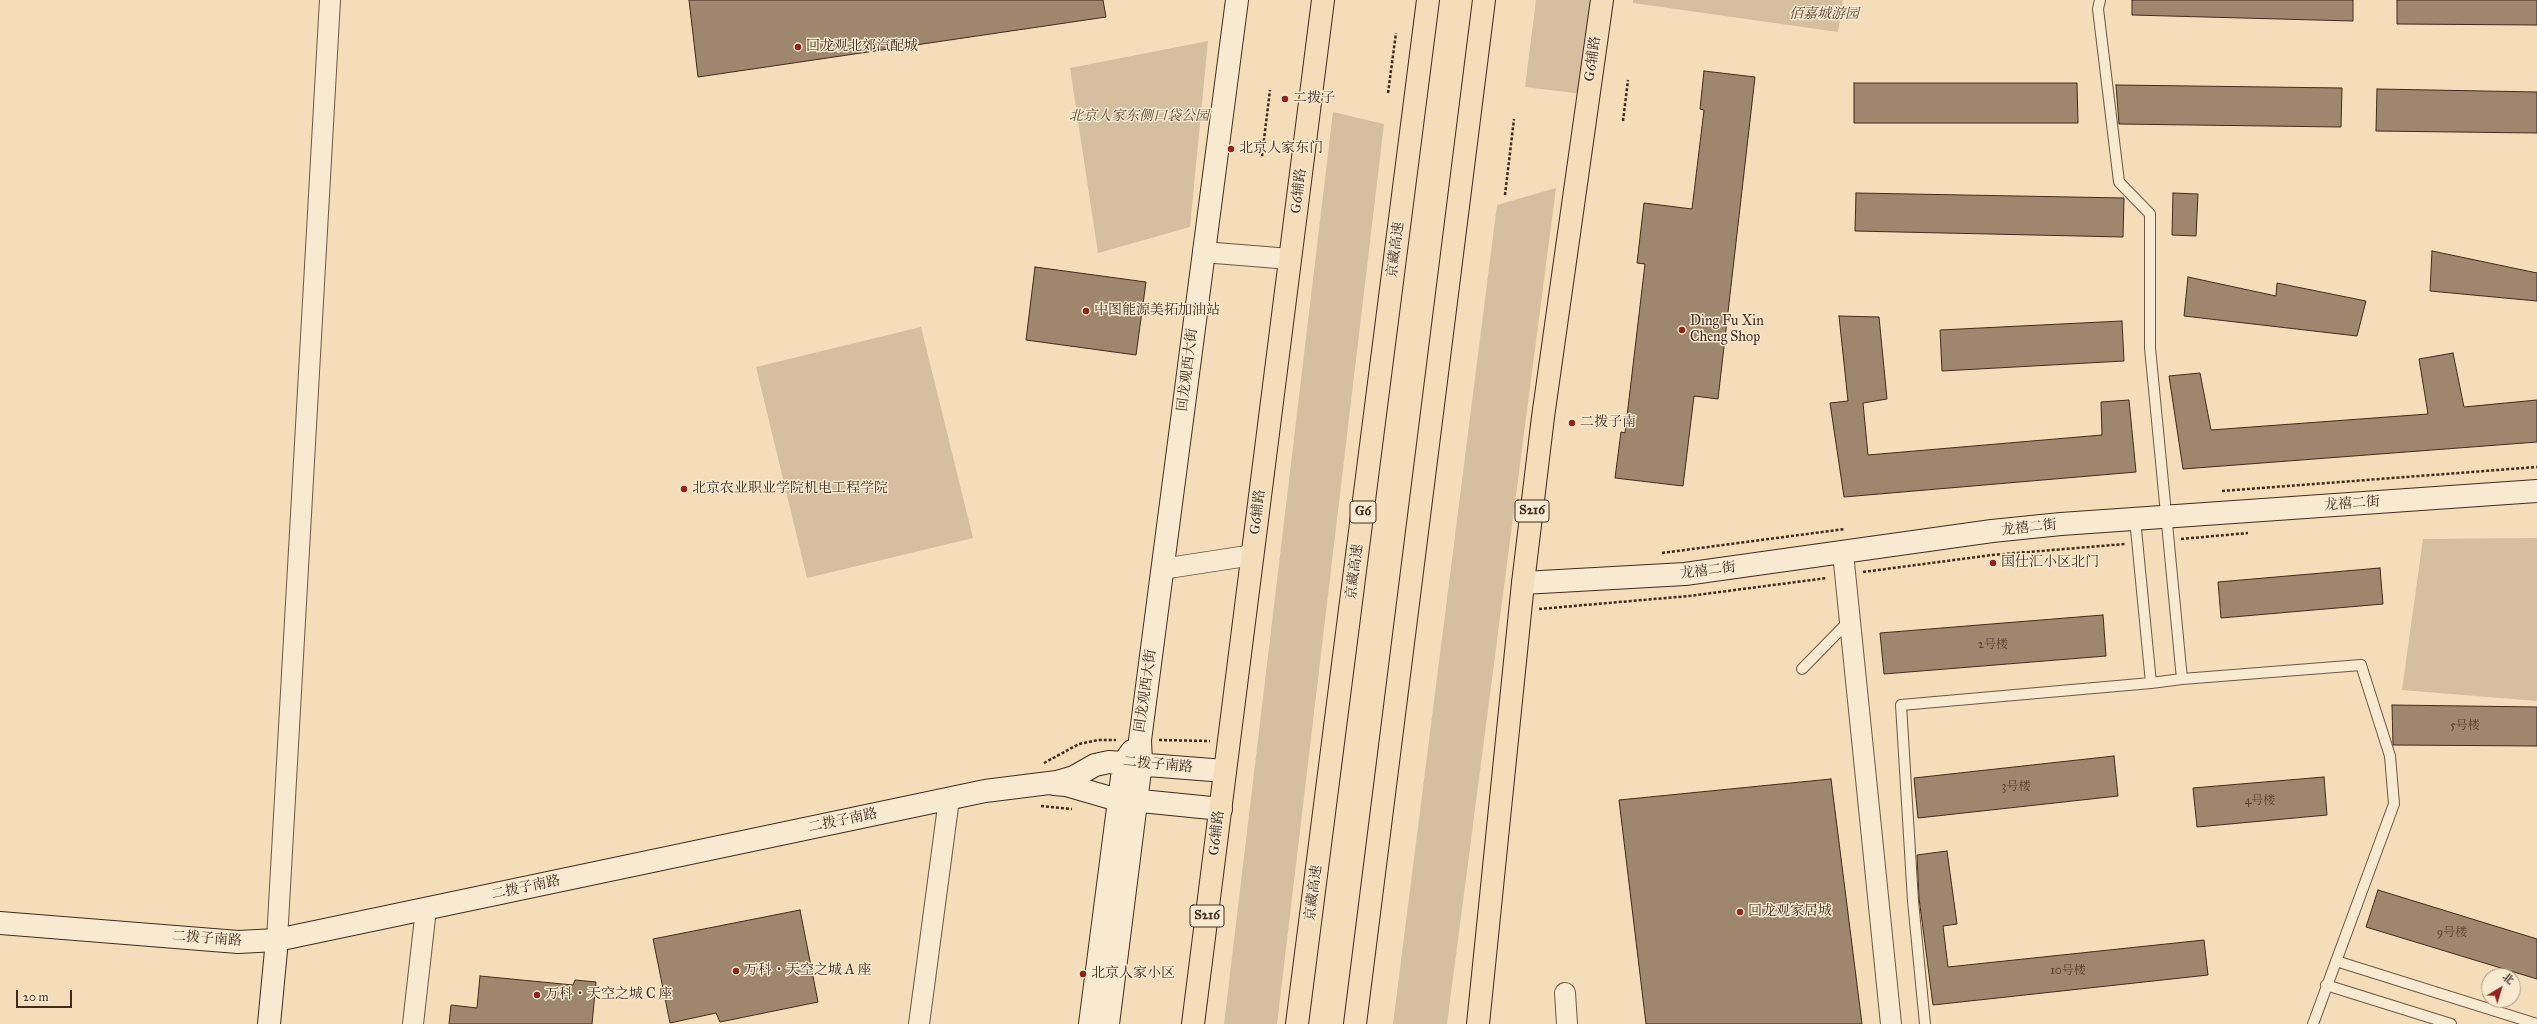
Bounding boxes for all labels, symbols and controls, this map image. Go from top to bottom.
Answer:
park label: 佰嘉城游园 [1789,7,1859,23]
street label: G6辅路 [1582,35,1604,83]
place label: 回龙观北郊汽配城 [806,39,918,55]
marker: 回龙观北郊汽配城 [793,42,803,52]
place label: 二拨子 [1293,91,1335,107]
marker: 二拨子 [1280,94,1290,104]
park label: 北京人家东侧口袋公园 [1069,109,1209,125]
place label: 北京人家东门 [1239,141,1323,157]
marker: 北京人家东门 [1226,144,1236,154]
street label: G6辅路 [1288,167,1310,215]
street label: 京藏高速 [1384,221,1408,279]
place label: 中图能源美拓加油站 [1094,303,1220,319]
marker: 中图能源美拓加油站 [1081,306,1091,316]
place label: Ding Fu Xin Cheng Shop [1690,314,1764,346]
marker: Ding Fu Xin Cheng Shop [1677,325,1687,335]
street label: 回龙观西大街 [1175,327,1201,413]
place label: 二拨子南 [1580,415,1636,431]
marker: 二拨子南 [1567,418,1577,428]
place label: 北京农业职业学院机电工程学院 [692,481,888,497]
marker: 北京农业职业学院机电工程学院 [679,484,689,494]
street label: G6辅路 [1247,488,1269,536]
street label: 龙禧二街 [2323,494,2381,514]
road number: S216 [1515,500,1549,522]
road number: G6 [1350,501,1376,523]
street label: 龙禧二街 [2000,517,2058,539]
street label: 京藏高速 [1343,543,1367,601]
place label: 国仕汇小区北门 [2001,555,2099,571]
marker: 国仕汇小区北门 [1988,558,1998,568]
street label: 龙禧二街 [1679,559,1737,583]
house number: 2号楼 [1978,638,2008,652]
street label: 回龙观西大街 [1132,648,1160,734]
house number: 5号楼 [2450,719,2480,733]
street label: 二拨子南路 [1122,754,1194,776]
house number: 3号楼 [2002,780,2030,794]
house number: 4号楼 [2245,794,2275,808]
street label: 二拨子南路 [807,806,879,836]
street label: G6辅路 [1206,809,1228,857]
street label: 京藏高速 [1302,864,1326,922]
street label: 二拨子南路 [490,873,562,903]
place label: 回龙观家居城 [1748,904,1832,920]
road number: S216 [1190,905,1224,927]
marker: 回龙观家居城 [1735,907,1745,917]
house number: 9号楼 [2437,926,2467,940]
street label: 二拨子南路 [171,928,243,950]
place label: 万科・天空之城 A 座 [744,963,871,979]
house number: 10号楼 [2050,964,2086,978]
marker: 万科・天空之城 A 座 [731,966,741,976]
place label: 北京人家小区 [1091,966,1175,982]
north arrow [2481,968,2521,1008]
marker: 北京人家小区 [1078,969,1088,979]
text: 北 [2500,970,2516,987]
scale bar [18,982,74,1008]
place label: 万科・天空之城 C 座 [545,987,673,1003]
text: 20 m [23,990,49,1004]
marker: 万科・天空之城 C 座 [532,990,542,1000]

